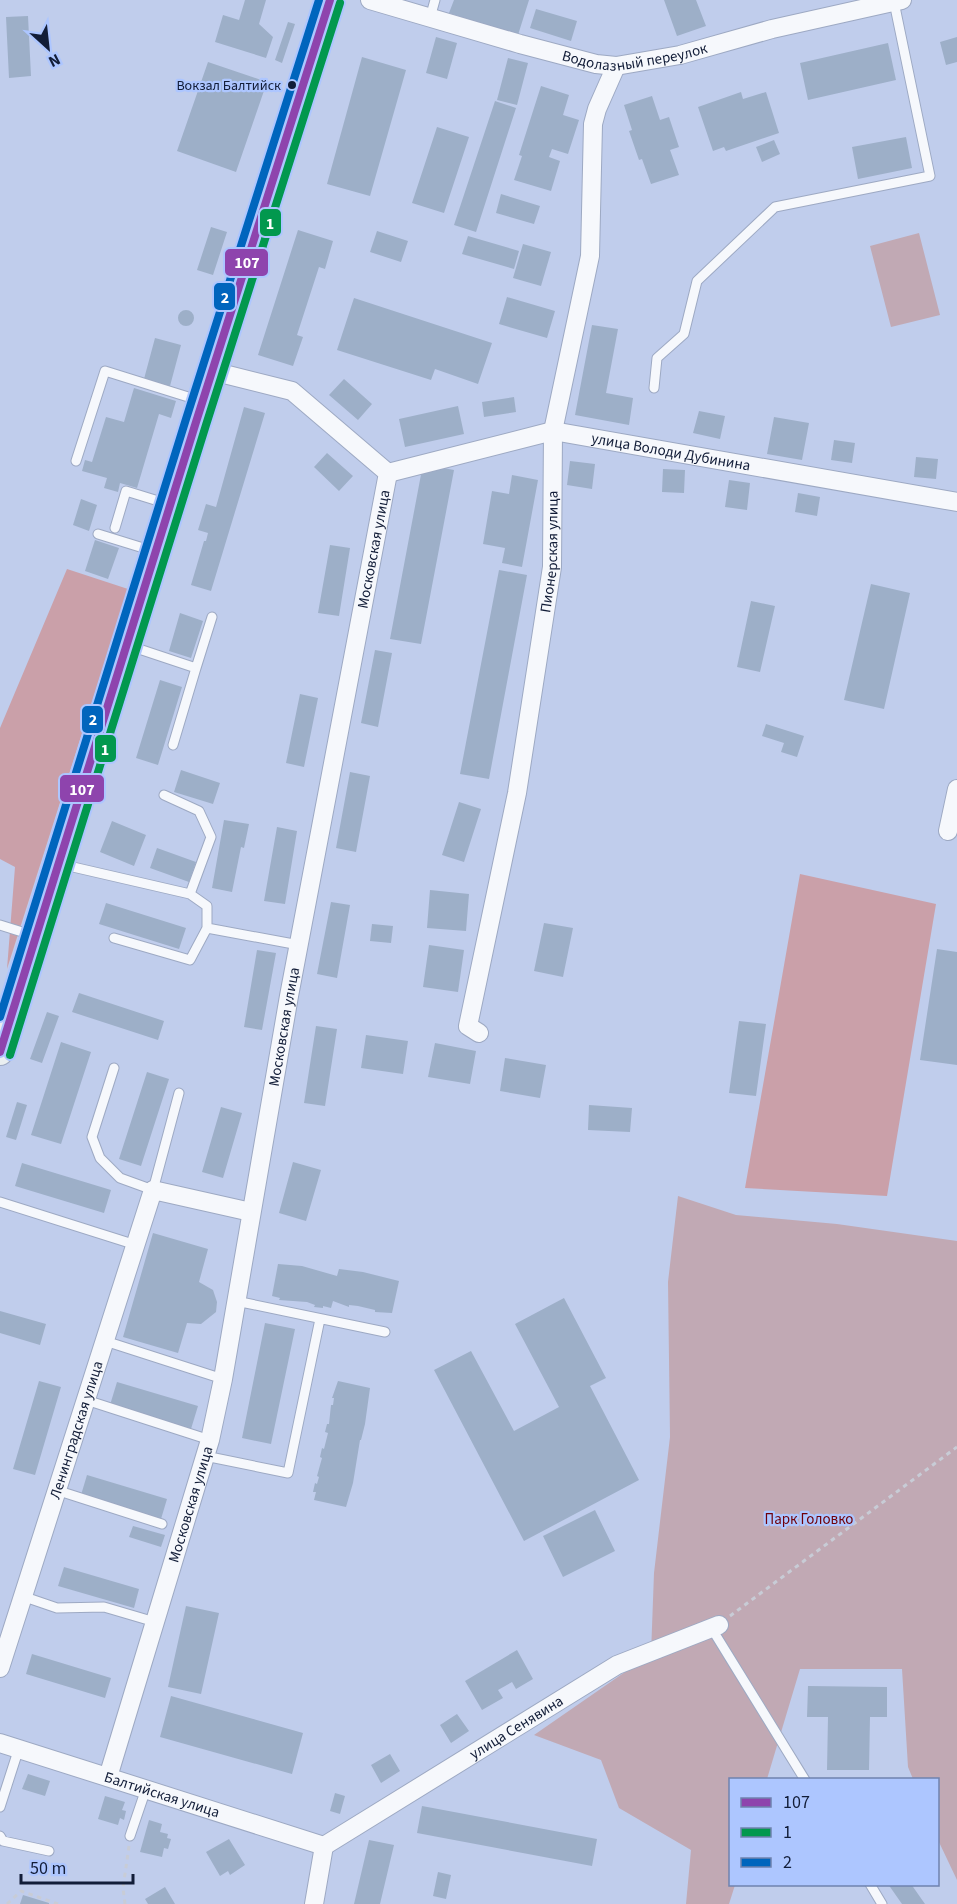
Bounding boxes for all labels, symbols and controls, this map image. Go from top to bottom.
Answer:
north arrow [18,18,78,78]
street label: Водолазный переулок [560,38,710,77]
text: N [45,48,64,73]
place label: Вокзал Балтийск [176,76,281,96]
marker: Вокзал Балтийск [286,79,298,91]
line badge: 1 [259,208,282,237]
text: 1 [266,213,274,235]
line badge: 107 [224,248,269,277]
text: 107 [234,252,260,274]
line badge: 2 [213,282,236,311]
text: 2 [221,287,229,309]
street label: улица Володи Дубинина [590,428,752,477]
street label: Московская улица [353,488,396,610]
street label: Пионерская улица [535,491,564,614]
line badge: 2 [81,705,104,734]
text: 2 [89,709,97,731]
line badge: 1 [94,734,117,763]
text: 1 [101,739,109,761]
line badge: 107 [59,774,105,803]
text: 107 [69,779,95,801]
street label: Московская улица [264,965,305,1088]
street label: Ленинградская улица [45,1358,109,1502]
street label: Московская улица [164,1444,219,1565]
park label: Парк Головко [764,1509,854,1530]
street label: улица Сенявина [466,1691,567,1765]
street label: Балтийская улица [102,1767,222,1823]
legend [729,1778,939,1886]
text: 107 [783,1790,810,1815]
text: 1 [783,1820,792,1845]
scale bar [21,1847,134,1885]
text: 2 [783,1850,792,1875]
text: 50 m [30,1856,66,1881]

